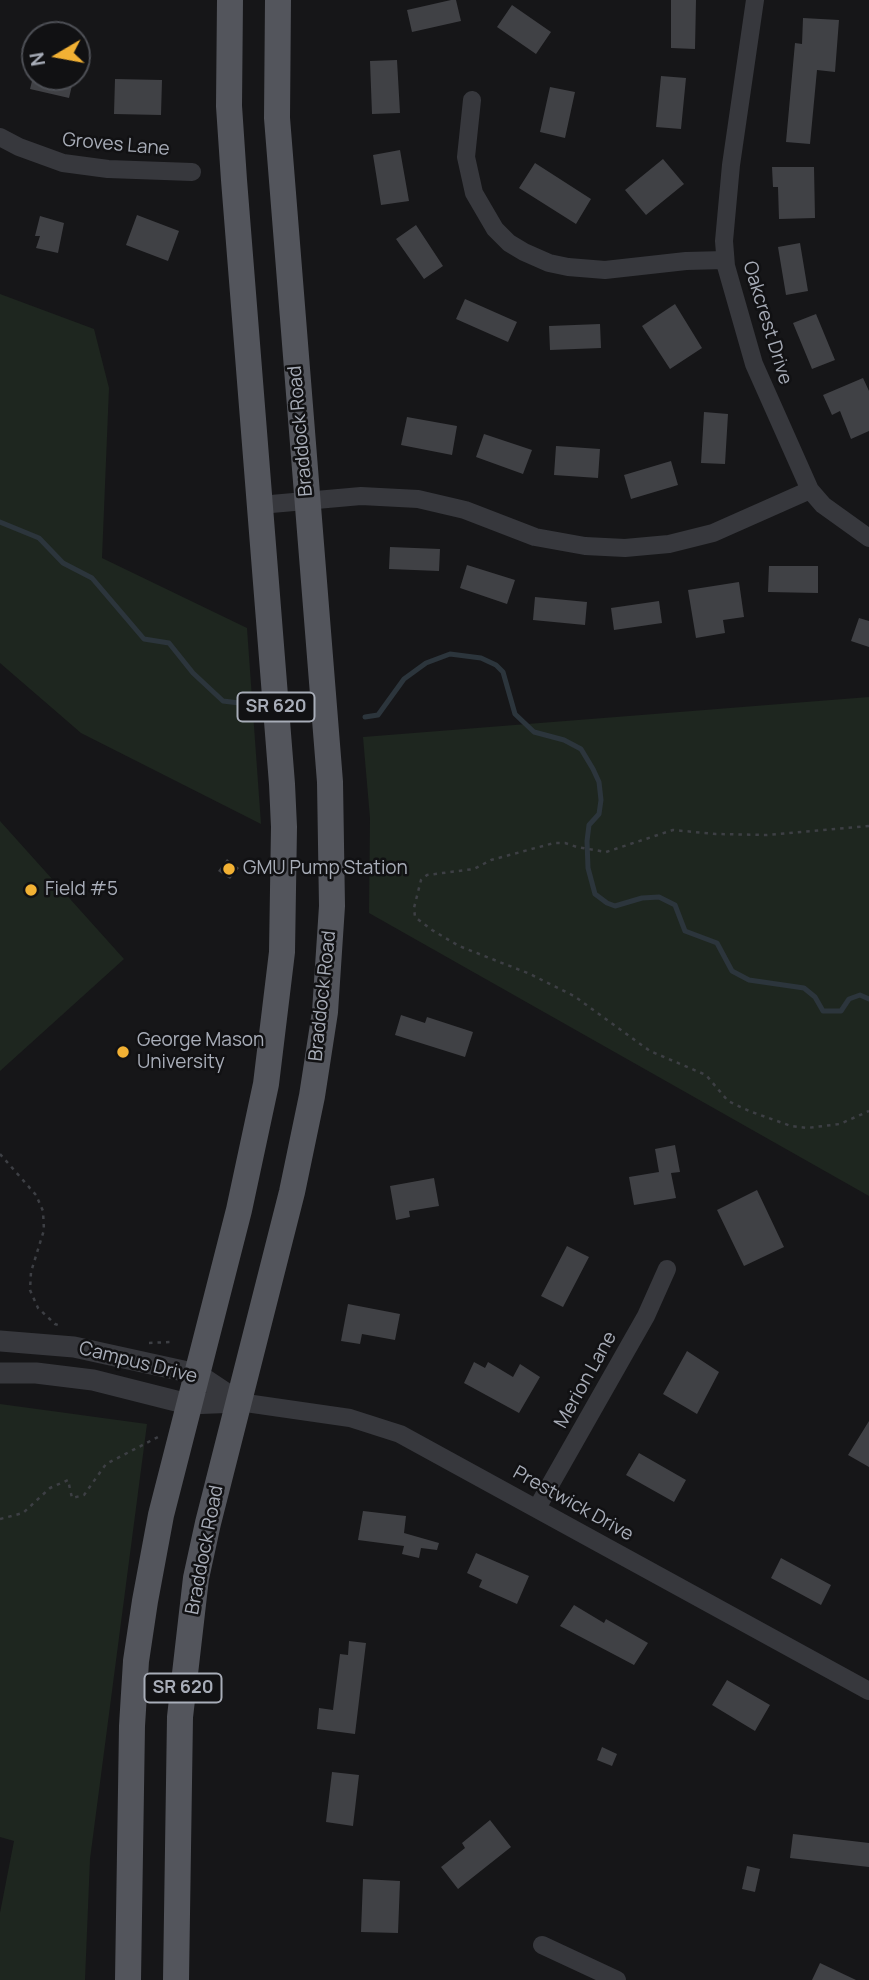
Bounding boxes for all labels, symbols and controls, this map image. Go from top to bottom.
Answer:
north arrow [21,21,91,91]
text: N [23,50,51,68]
street label: Groves Lane [61,129,171,161]
street label: Oakcrest Drive [737,259,797,387]
street label: Braddock Road [284,365,318,497]
road number: SR 620 [238,692,314,722]
place label: GMU Pump Station [243,858,408,880]
marker: GMU Pump Station [221,861,237,877]
place label: Field #5 [45,879,118,901]
marker: Field #5 [23,882,39,898]
street label: Braddock Road [305,930,341,1062]
place label: George Mason University [137,1030,264,1074]
marker: George Mason University [115,1044,131,1060]
street label: Merion Lane [550,1328,622,1432]
street label: Campus Drive [77,1337,199,1389]
street label: Prestwick Drive [509,1462,637,1546]
street label: Braddock Road [181,1483,229,1617]
road number: SR 620 [144,1674,222,1702]

